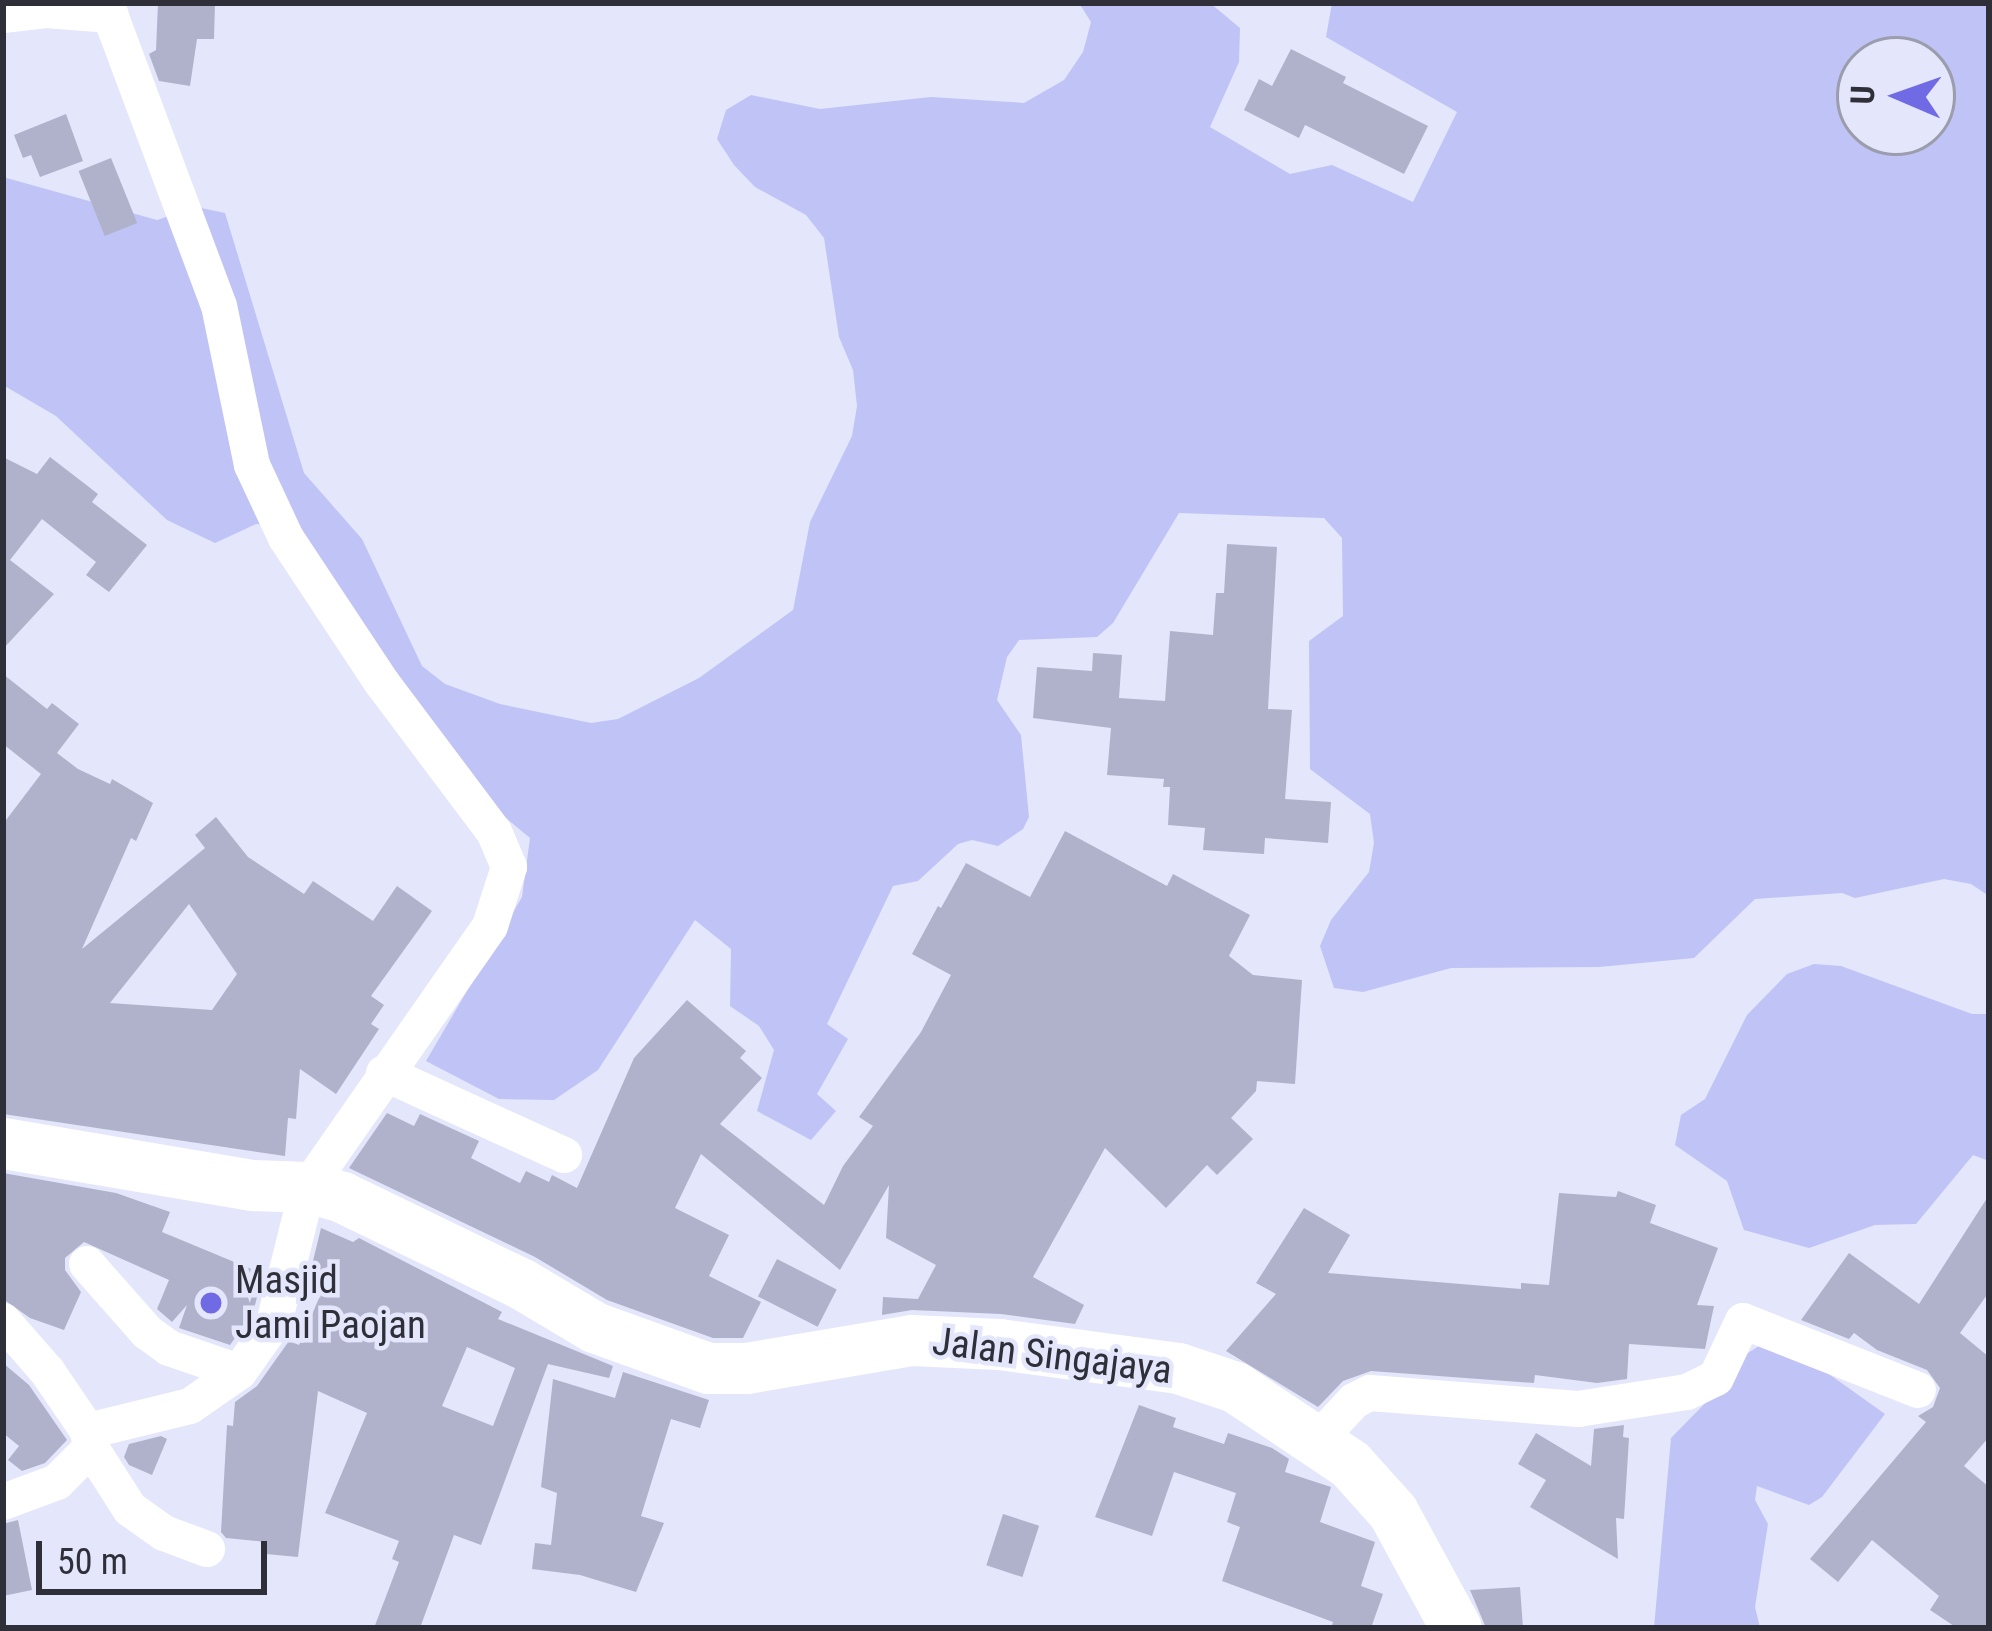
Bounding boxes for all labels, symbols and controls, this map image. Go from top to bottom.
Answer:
north arrow [1836,36,1956,156]
text: U [1843,85,1882,105]
place label: Masjid Jami Paojan [235,1258,426,1349]
marker: Masjid Jami Paojan [198,1290,224,1316]
street label: Jalan Singajaya [930,1318,1174,1394]
scale bar [42,1517,273,1591]
text: 50 m [57,1541,128,1583]

